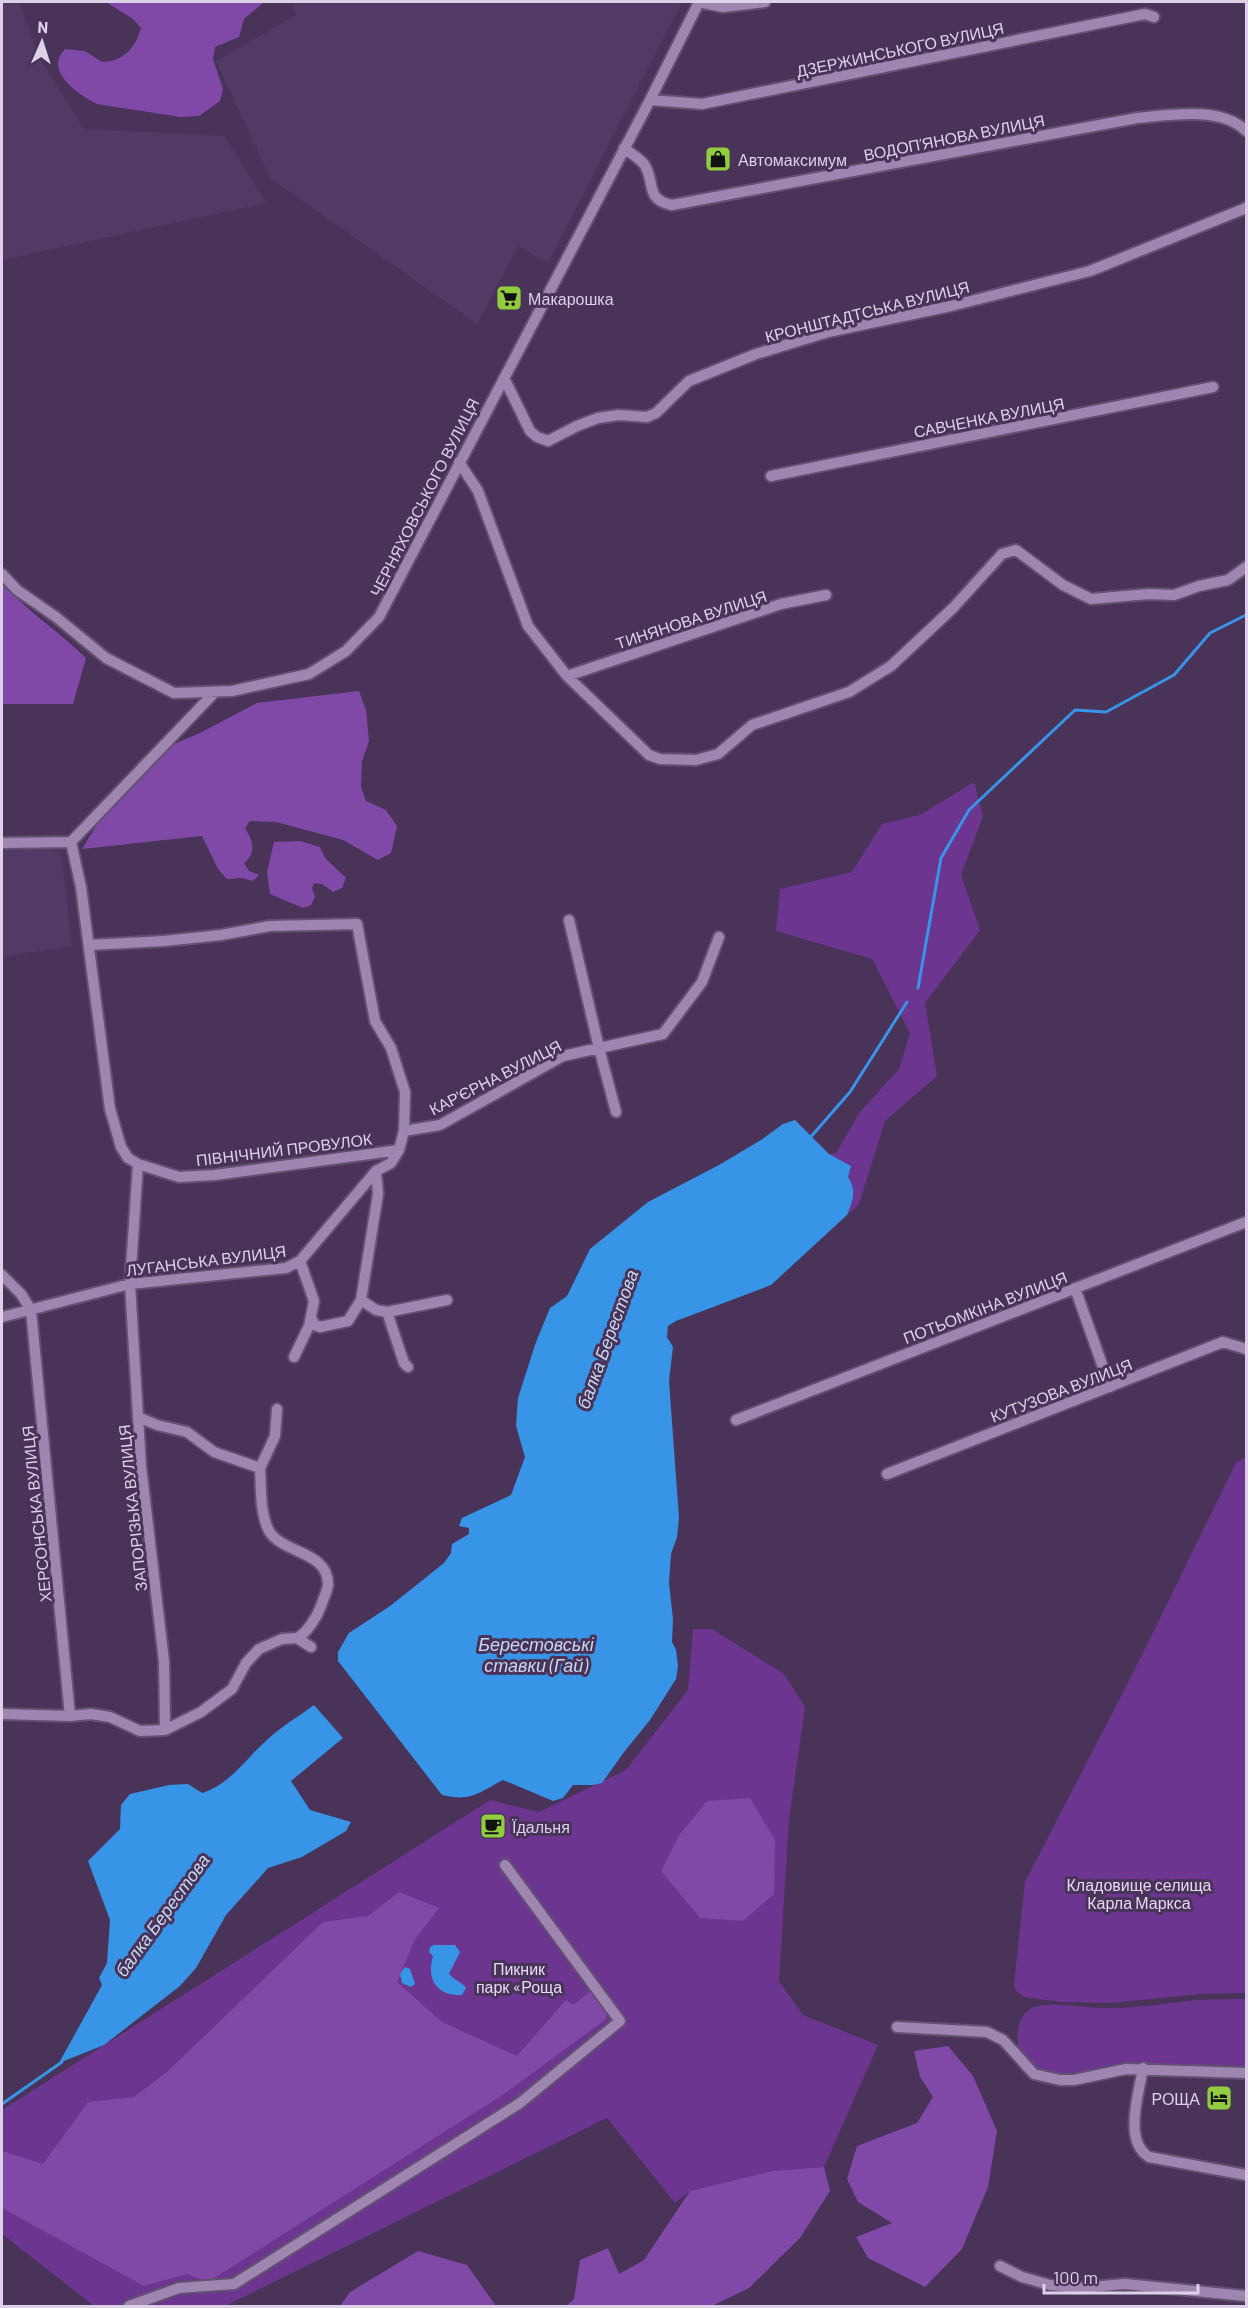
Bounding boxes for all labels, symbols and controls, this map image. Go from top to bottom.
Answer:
north arrow [12,12,72,72]
text: N [37,17,49,36]
street label: ДЗЕРЖИНСЬКОГО ВУЛИЦЯ [794,18,1006,80]
street label: ВОДОП’ЯНОВА ВУЛИЦЯ [862,110,1046,164]
shop icon: Автомаксимум [703,144,733,174]
place label: Автомаксимум [738,150,847,169]
street label: КРОНШТАДТСЬКА ВУЛИЦЯ [763,276,971,346]
supermarket icon: Макарошка [494,283,524,313]
place label: Макарошка [528,289,614,308]
street label: САВЧЕНКА ВУЛИЦЯ [912,393,1066,441]
street label: ЧЕРНЯХОВСЬКОГО ВУЛИЦЯ [366,395,482,599]
street label: ТИНЯНОВА ВУЛИЦЯ [613,586,769,652]
street label: КАР'ЄРНА ВУЛИЦЯ [426,1035,564,1119]
street label: ПІВНІЧНИЙ ПРОВУЛОК [195,1129,374,1169]
street label: ЛУГАНСЬКА ВУЛИЦЯ [125,1241,287,1279]
water label: балка Берестова [572,1266,642,1412]
street label: ПОТЬОМКІНА ВУЛИЦЯ [900,1267,1070,1347]
street label: КУТУЗОВА ВУЛИЦЯ [987,1354,1135,1426]
street label: ЗАПОРІЗЬКА ВУЛИЦЯ [114,1424,150,1592]
street label: ХЕРСОНСЬКА ВУЛИЦЯ [17,1425,55,1603]
water label: Берестовські ставки (Гай) [478,1633,595,1676]
cafe icon: Їдальня [478,1811,508,1841]
place label: Їдальня [512,1817,570,1836]
water label: балка Берестова [110,1849,214,1981]
park label: Кладовище селища Карла Маркса [1066,1875,1212,1912]
park label: Пикник парк «Роща [476,1959,562,1996]
hotel icon: РОЩА [1204,2083,1234,2113]
place label: РОЩА [1152,2089,1200,2108]
scale bar [1044,2257,1198,2295]
text: 100 m [1053,2266,1098,2288]

